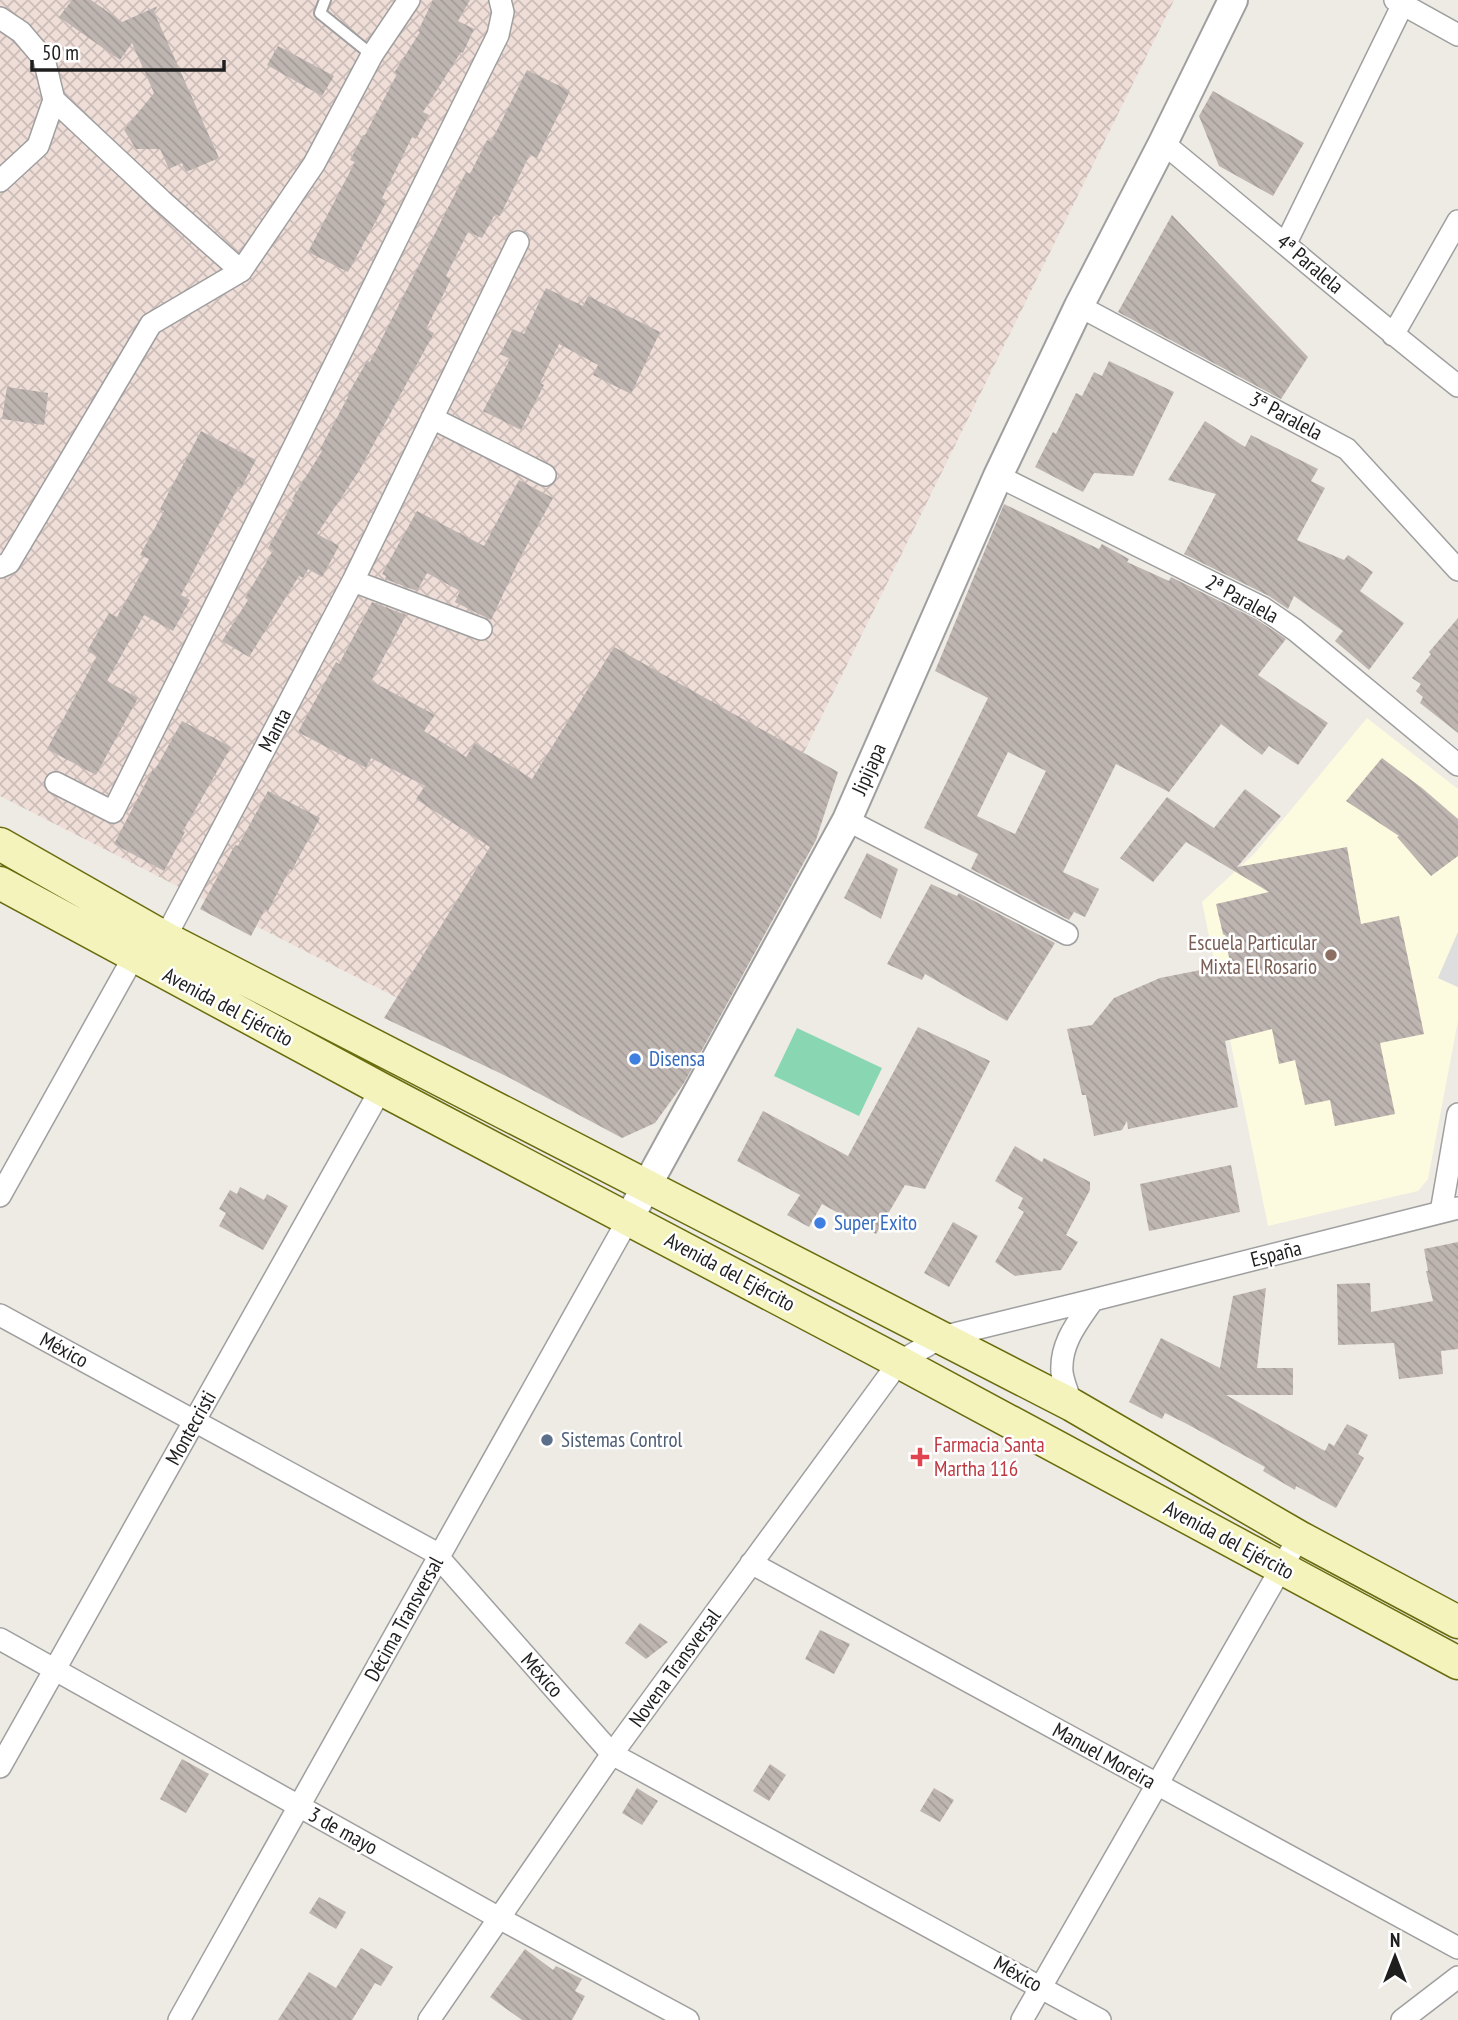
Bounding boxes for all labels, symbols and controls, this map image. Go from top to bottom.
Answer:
scale bar [32,28,224,72]
text: 50 m [42,39,79,66]
street label: 4ª Paralela [1271,228,1349,299]
street label: 3ª Paralela [1245,385,1327,446]
street label: 2ª Paralela [1201,568,1283,629]
street label: Manta [252,703,297,756]
street label: Jipijapa [845,739,892,800]
place label: Escuela Particular Mixta El Rosario [1188,929,1317,980]
marker: Escuela Particular Mixta El Rosario [1323,947,1339,963]
street label: Avenida del Ejército [158,961,298,1052]
place label: Disensa [649,1045,705,1072]
marker: Disensa [627,1051,643,1067]
place label: Super Exito [834,1209,917,1236]
marker: Super Exito [812,1215,828,1231]
street label: Avenida del Ejército [660,1226,800,1317]
street label: España [1248,1234,1304,1273]
street label: México [35,1326,93,1373]
street label: Montecristi [159,1386,222,1470]
place label: Sistemas Control [561,1426,682,1453]
place label: Farmacia Santa Martha 116 [934,1431,1045,1482]
marker: Sistemas Control [539,1432,555,1448]
marker: Farmacia Santa Martha 116 [912,1449,928,1465]
street label: Avenida del Ejército [1159,1494,1299,1585]
street label: Décima Transversal [358,1552,449,1686]
street label: Novena Transversal [623,1603,727,1732]
street label: México [515,1647,569,1703]
street label: Manuel Moreira [1048,1716,1161,1795]
street label: 3 de mayo [304,1801,383,1861]
north arrow [1360,1922,1430,1992]
text: N [1390,1928,1400,1952]
street label: México [989,1949,1047,1998]

